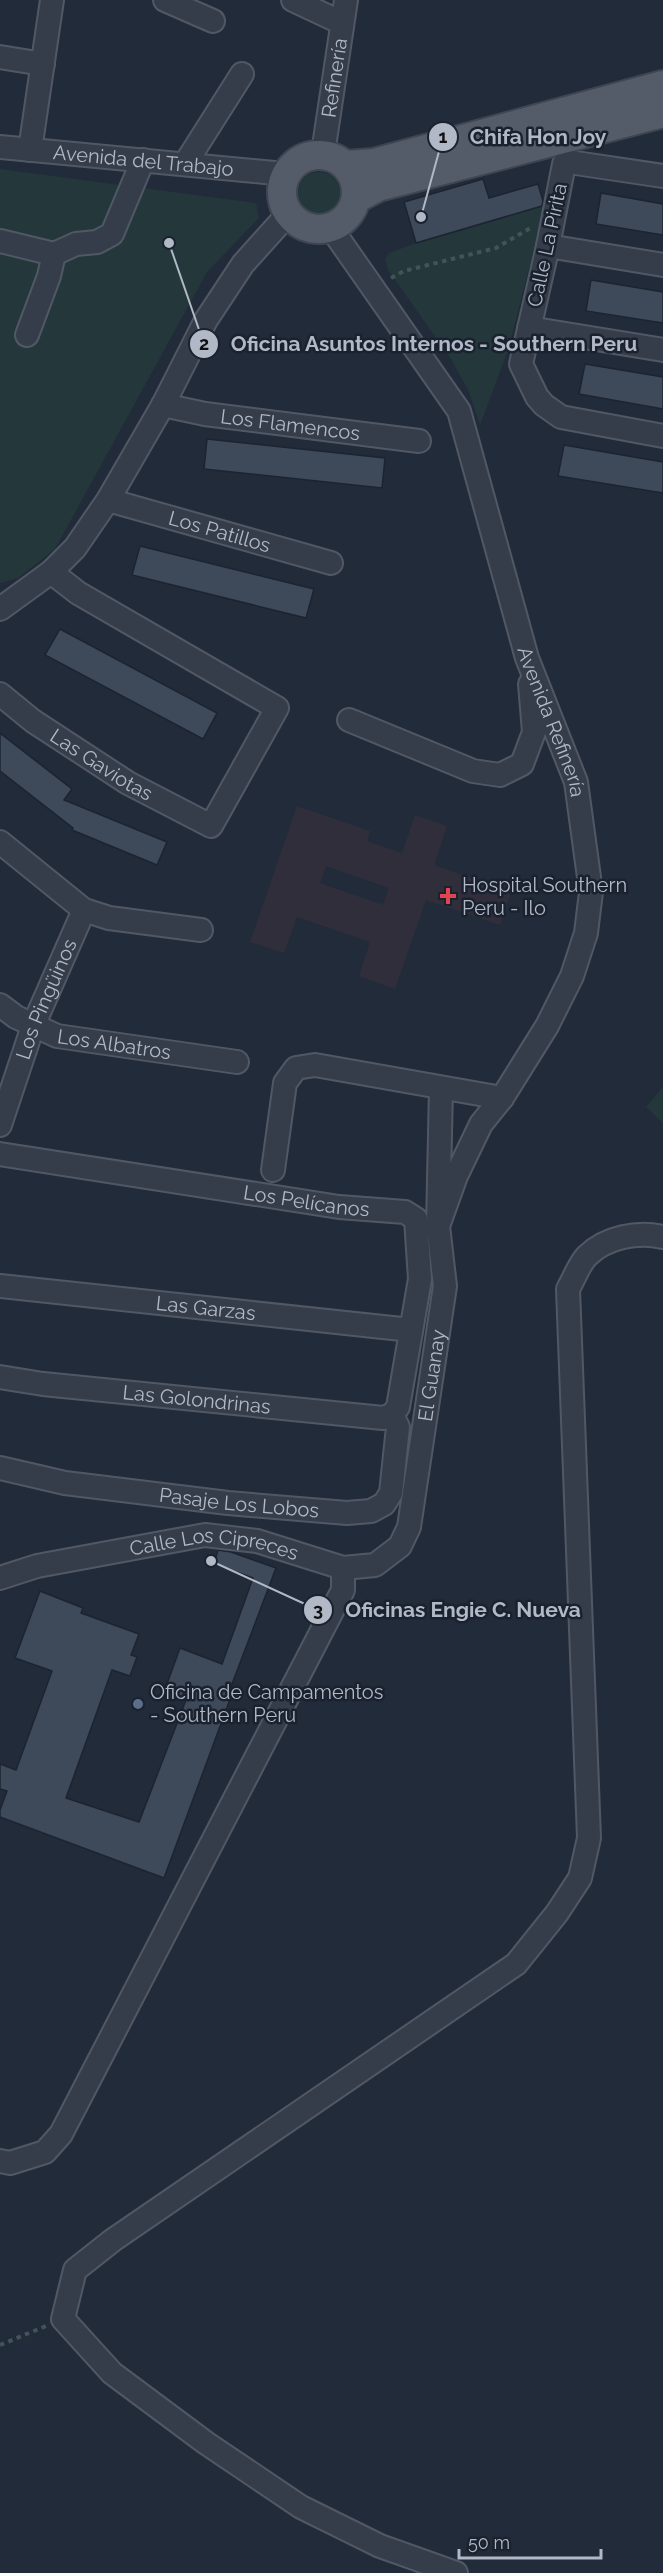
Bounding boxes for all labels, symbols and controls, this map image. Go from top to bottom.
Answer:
street label: Refinería [316,36,352,119]
callout: Chifa Hon Joy [428,117,619,156]
text: Chifa Hon Joy [470,124,607,149]
text: 1 [439,126,448,147]
street label: Avenida del Trabajo [52,140,235,181]
street label: Calle La Pirita [522,181,572,309]
callout: Oficina Asuntos Internos - Southern Peru [189,324,650,363]
text: Oficina Asuntos Internos - Southern Peru [231,331,637,356]
text: 2 [199,333,209,354]
street label: Los Flamencos [219,404,362,445]
street label: Los Patillos [166,506,273,557]
street label: Avenida Refinería [512,644,590,798]
street label: Las Gaviotas [46,724,157,806]
place label: Hospital Southern Peru - Ilo [462,873,627,920]
marker: Hospital Southern Peru - Ilo [439,887,457,905]
street label: Los Pingüinos [11,935,82,1063]
street label: Los Albatros [56,1024,173,1064]
street label: Los Pelícanos [242,1180,370,1221]
street label: Las Garzas [155,1291,257,1325]
street label: El Guanay [413,1328,450,1423]
street label: Las Golondrinas [121,1380,272,1419]
street label: Pasaje Los Lobos [158,1483,320,1523]
street label: Calle Los Cipreces [127,1523,301,1565]
callout: Oficinas Engie C. Nueva [303,1590,593,1629]
text: Oficinas Engie C. Nueva [345,1597,581,1622]
text: 3 [313,1599,323,1620]
place label: Oficina de Campamentos - Southern Peru [150,1680,383,1727]
marker: Oficina de Campamentos - Southern Peru [131,1697,145,1711]
scale bar [459,2522,602,2560]
text: 50 m [468,2532,510,2553]

